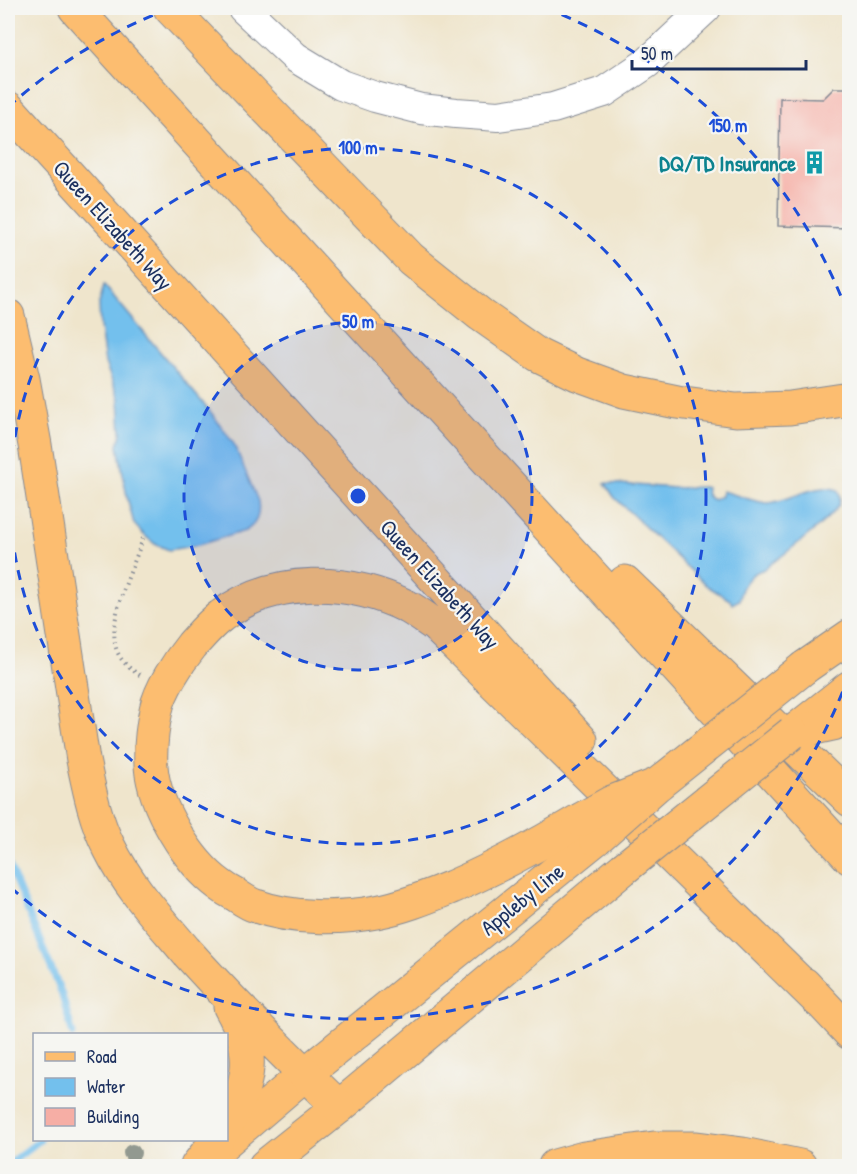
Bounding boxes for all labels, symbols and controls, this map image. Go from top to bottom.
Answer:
scale bar [632,33,806,71]
text: 50 m [641,41,673,66]
text: 150 m [709,113,747,138]
text: 100 m [338,135,378,160]
place label: DQ/TD Insurance [659,148,796,178]
building icon: DQ/TD Insurance [801,150,827,176]
street label: Queen Elizabeth Way [46,153,180,297]
text: 50 m [342,309,374,334]
centre of rings [348,486,368,506]
street label: Queen Elizabeth Way [373,512,507,656]
street label: Appleby Line [474,856,570,942]
legend [33,1033,228,1141]
text: Road [87,1044,117,1069]
text: Water [87,1074,125,1099]
text: Building [87,1104,139,1129]

